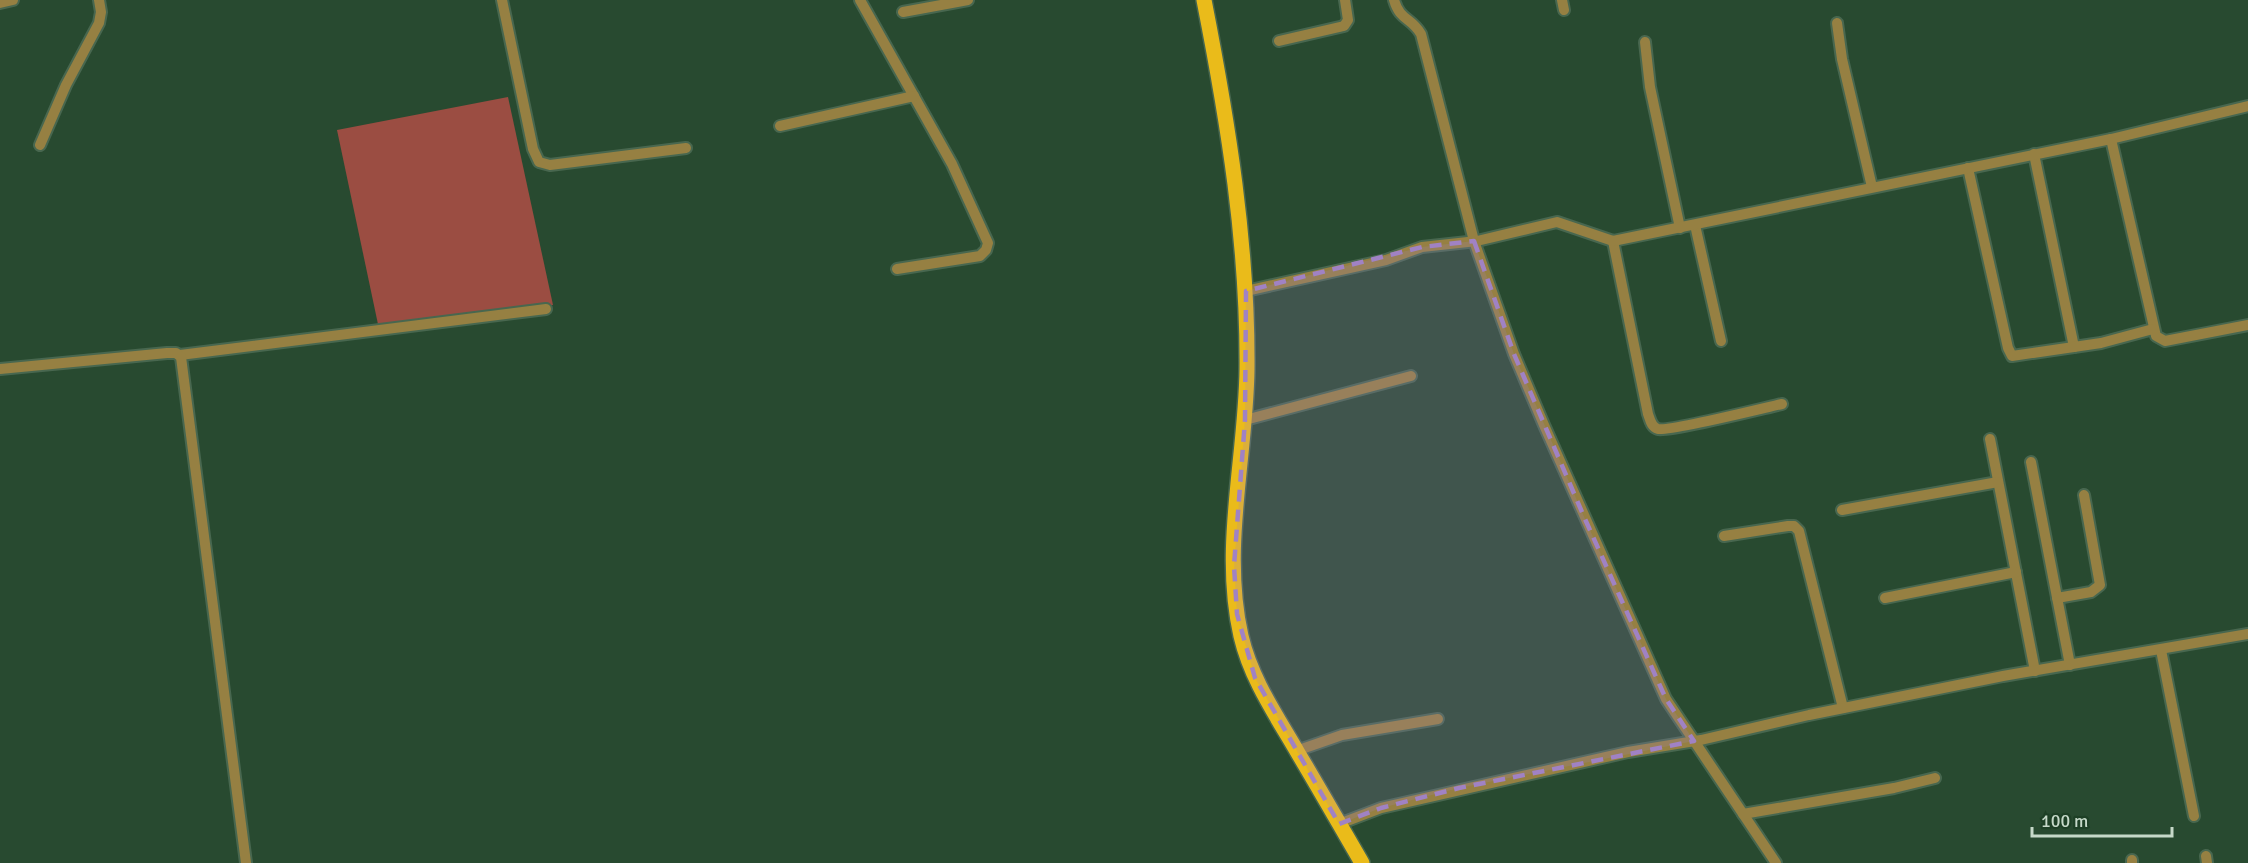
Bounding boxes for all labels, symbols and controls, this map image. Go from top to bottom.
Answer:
scale bar [2032,800,2172,838]
text: 100 m [2041,810,2088,832]

